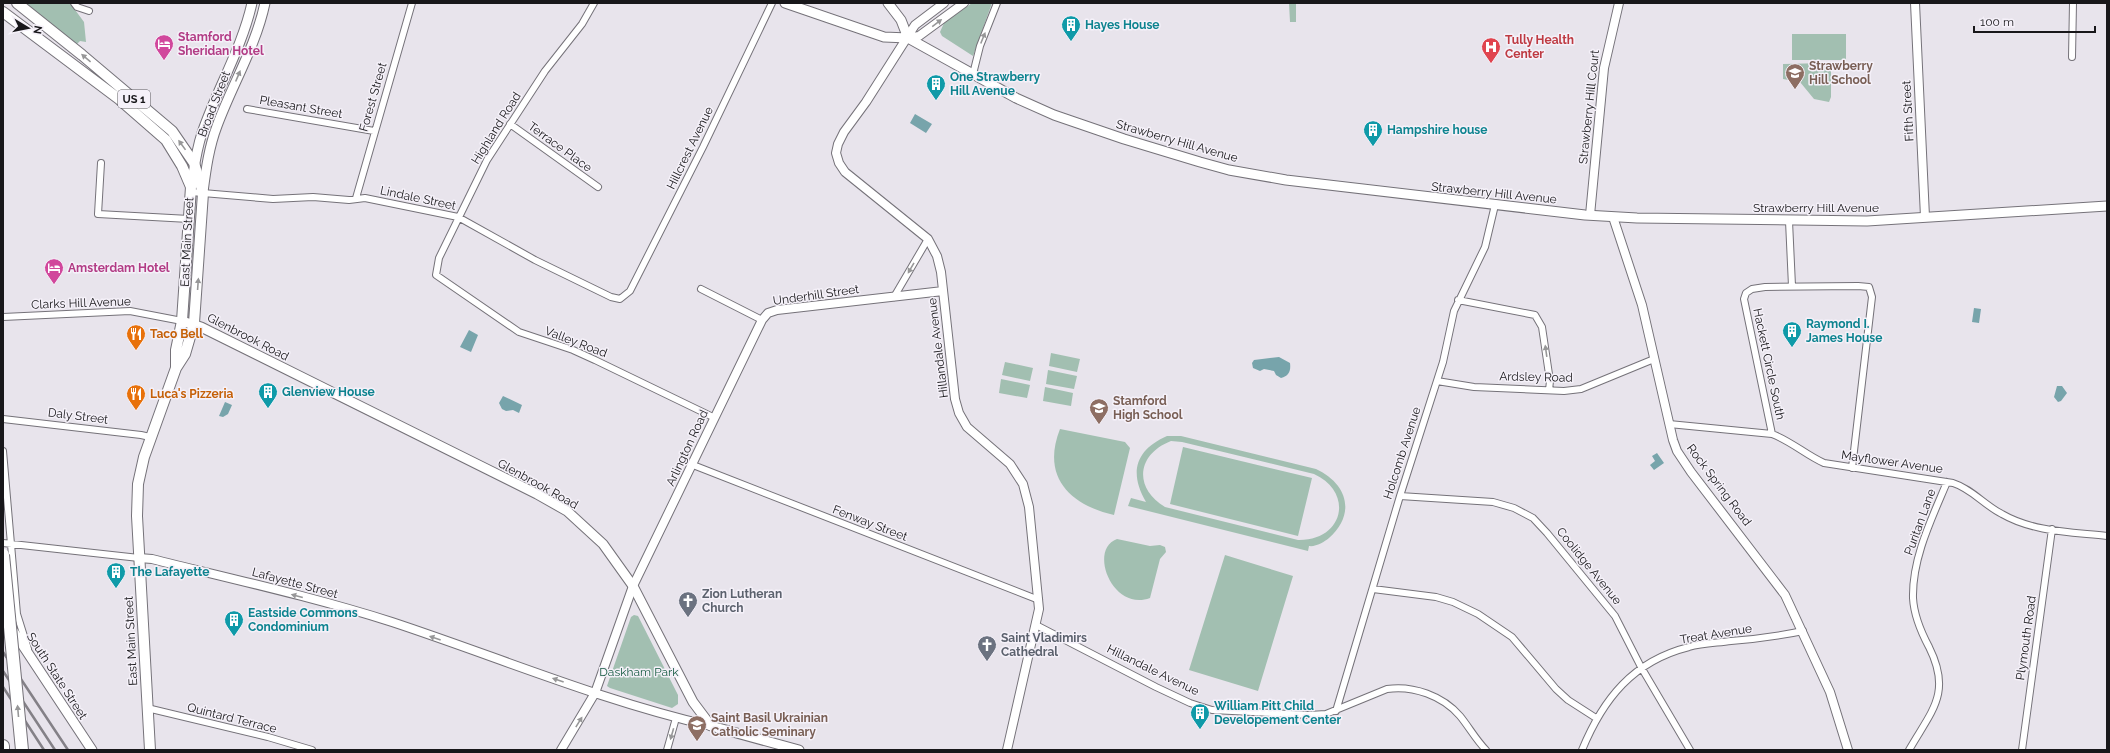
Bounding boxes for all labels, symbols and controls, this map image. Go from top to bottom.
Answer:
north arrow [8,8,48,48]
scale bar [1974,8,2095,34]
building icon: Hayes House [1060,14,1082,42]
text: 100 m [1980,15,2014,29]
place label: Hayes House [1085,18,1160,32]
one-way arrow [932,19,942,27]
text: N [30,24,44,35]
place label: Stamford Sheridan Hotel [178,30,264,58]
one-way arrow [980,32,986,43]
hotel icon: Stamford Sheridan Hotel [153,33,175,61]
place label: Tully Health Center [1505,33,1574,61]
hospital icon: Tully Health Center [1480,36,1502,64]
street label: Strawberry Hill Court [1576,49,1602,165]
one-way arrow [80,54,91,63]
place label: Strawberry Hill School [1809,59,1873,87]
street label: Forest Street [356,61,390,133]
school or university icon: Strawberry Hill School [1784,62,1806,90]
street label: Broad Street [195,69,233,139]
one-way arrow [235,70,241,81]
place label: One Strawberry Hill Avenue [950,70,1041,98]
building icon: One Strawberry Hill Avenue [925,73,947,101]
street label: Fifth Street [1899,80,1917,142]
road number: US 1 [118,90,150,108]
street label: Highland Road [468,90,524,166]
street label: Pleasant Street [258,93,344,121]
street label: Hillcrest Avenue [664,104,716,192]
street label: Strawberry Hill Avenue [1114,117,1240,165]
street label: Terrace Place [525,119,595,175]
building icon: Hampshire house [1362,119,1384,147]
place label: Hampshire house [1387,123,1487,137]
one-way arrow [178,140,186,150]
street label: Strawberry Hill Avenue [1431,179,1557,207]
street label: Lindale Street [379,183,457,213]
street label: East Main Street [178,197,196,287]
street label: Strawberry Hill Avenue [1753,201,1879,215]
hotel icon: Amsterdam Hotel [43,257,65,285]
place label: Amsterdam Hotel [68,261,170,275]
one-way arrow [907,262,914,274]
one-way arrow [195,278,201,290]
street label: Underhill Street [772,282,860,308]
street label: Clarks Hill Avenue [31,294,131,312]
street label: Hillandale Avenue [925,297,951,399]
street label: Hackett Circle South [1750,307,1788,421]
street label: Glenbrook Road [205,310,291,364]
place label: Raymond I. James House [1806,317,1882,345]
building icon: Raymond I. James House [1781,320,1803,348]
restaurant icon: Taco Bell [125,323,147,351]
street label: Valley Road [543,324,609,360]
place label: Taco Bell [150,327,203,341]
one-way arrow [1543,345,1549,357]
street label: Ardsley Road [1499,369,1573,385]
building icon: Glenview House [257,381,279,409]
restaurant icon: Luca's Pizzeria [125,383,147,411]
place label: Glenview House [282,385,375,399]
place label: Luca's Pizzeria [150,387,233,401]
place label: Stamford High School [1113,394,1183,422]
school or university icon: Stamford High School [1088,397,1110,425]
street label: Daly Street [47,405,109,427]
street label: Holcomb Avenue [1381,405,1423,501]
street label: Arlington Road [663,408,711,488]
street label: Rock Spring Road [1684,441,1754,529]
street label: Mayflower Avenue [1840,448,1944,476]
street label: Glenbrook Road [495,456,581,512]
street label: Puritan Lane [1902,487,1938,557]
street label: Fenway Street [831,502,909,544]
street label: Coolidge Avenue [1554,525,1624,607]
building icon: The Lafayette [105,561,127,589]
place label: The Lafayette [130,565,209,579]
street label: Lafayette Street [251,565,339,601]
place label: Zion Lutheran Church [702,587,782,615]
church icon: Zion Lutheran Church [677,590,699,618]
one-way arrow [291,593,303,599]
street label: Plymouth Road [2013,595,2039,681]
street label: East Main Street [122,596,140,686]
place label: Eastside Commons Condominium [248,606,358,634]
building icon: Eastside Commons Condominium [223,609,245,637]
street label: Treat Avenue [1679,621,1753,647]
street label: South State Street [24,630,90,722]
place label: Saint Vladimirs Cathedral [1001,631,1087,659]
one-way arrow [429,634,441,640]
church icon: Saint Vladimirs Cathedral [976,634,998,662]
street label: Hillandale Avenue [1105,642,1201,698]
park label: Daskham Park [599,665,679,679]
one-way arrow [552,677,564,683]
place label: William Pitt Child Developement Center [1214,699,1341,727]
street label: Quintard Terrace [186,700,278,736]
building icon: William Pitt Child Developement Center [1189,702,1211,730]
one-way arrow [15,705,22,717]
place label: Saint Basil Ukrainian Catholic Seminary [711,711,828,739]
school or university icon: Saint Basil Ukrainian Catholic Seminary [686,714,708,742]
one-way arrow [575,716,582,728]
one-way arrow [669,728,675,740]

